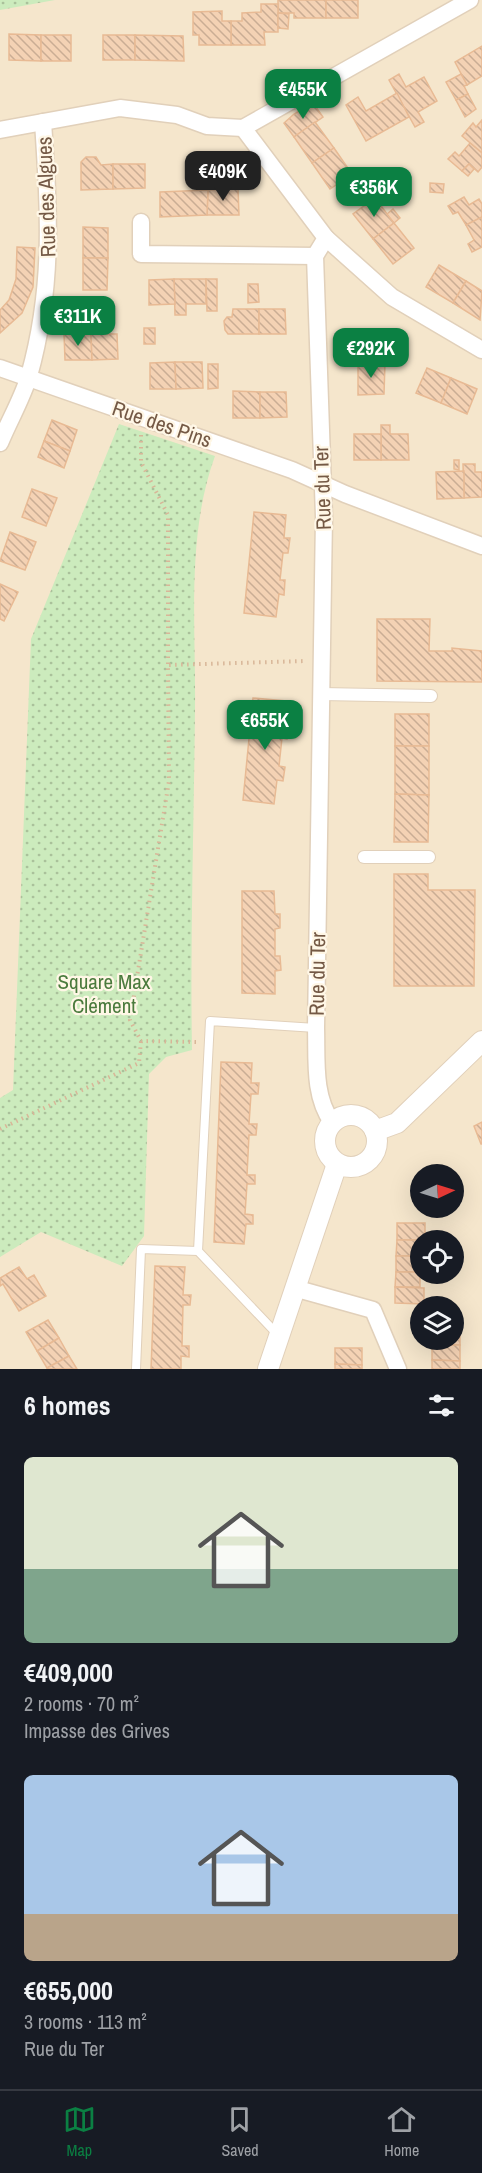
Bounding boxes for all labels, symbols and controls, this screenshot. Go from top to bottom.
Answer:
pin: €455K [261,69,345,120]
text: €455K [279,75,327,102]
street label: Rue des Algues [29,136,63,258]
pin: €409K [181,151,265,202]
text: €409K [199,157,247,184]
pin: €356K [332,167,416,218]
text: €356K [350,173,398,200]
pin: €311K [36,296,120,347]
text: €311K [54,302,102,329]
pin: €292K [329,328,413,379]
text: €292K [347,334,395,361]
street label: Rue des Pins [108,393,216,455]
street label: Rue du Ter [306,445,338,530]
pin: €655K [223,700,307,751]
text: €655K [241,706,289,733]
street label: Rue du Ter [302,932,332,1016]
park label: Square Max Clément [58,967,151,1020]
north arrow [410,1164,464,1218]
map controls [410,1164,464,1350]
button: locate [410,1230,464,1284]
button: layers [410,1296,464,1350]
text: 6 homes [24,1388,111,1423]
icon: filters [425,1389,458,1422]
icon: home [187,1496,295,1604]
text: €409,000 [24,1655,113,1690]
text: 2 rooms · 70 m² [24,1690,139,1717]
text: Impasse des Grives [24,1717,170,1744]
icon: home [187,1814,295,1922]
text: €655,000 [24,1973,113,2008]
text: 3 rooms · 113 m² [24,2008,147,2035]
text: Rue du Ter [24,2035,104,2062]
tab: Map [63,2103,96,2161]
tab: Saved [221,2103,259,2161]
tab: Home [384,2103,419,2161]

